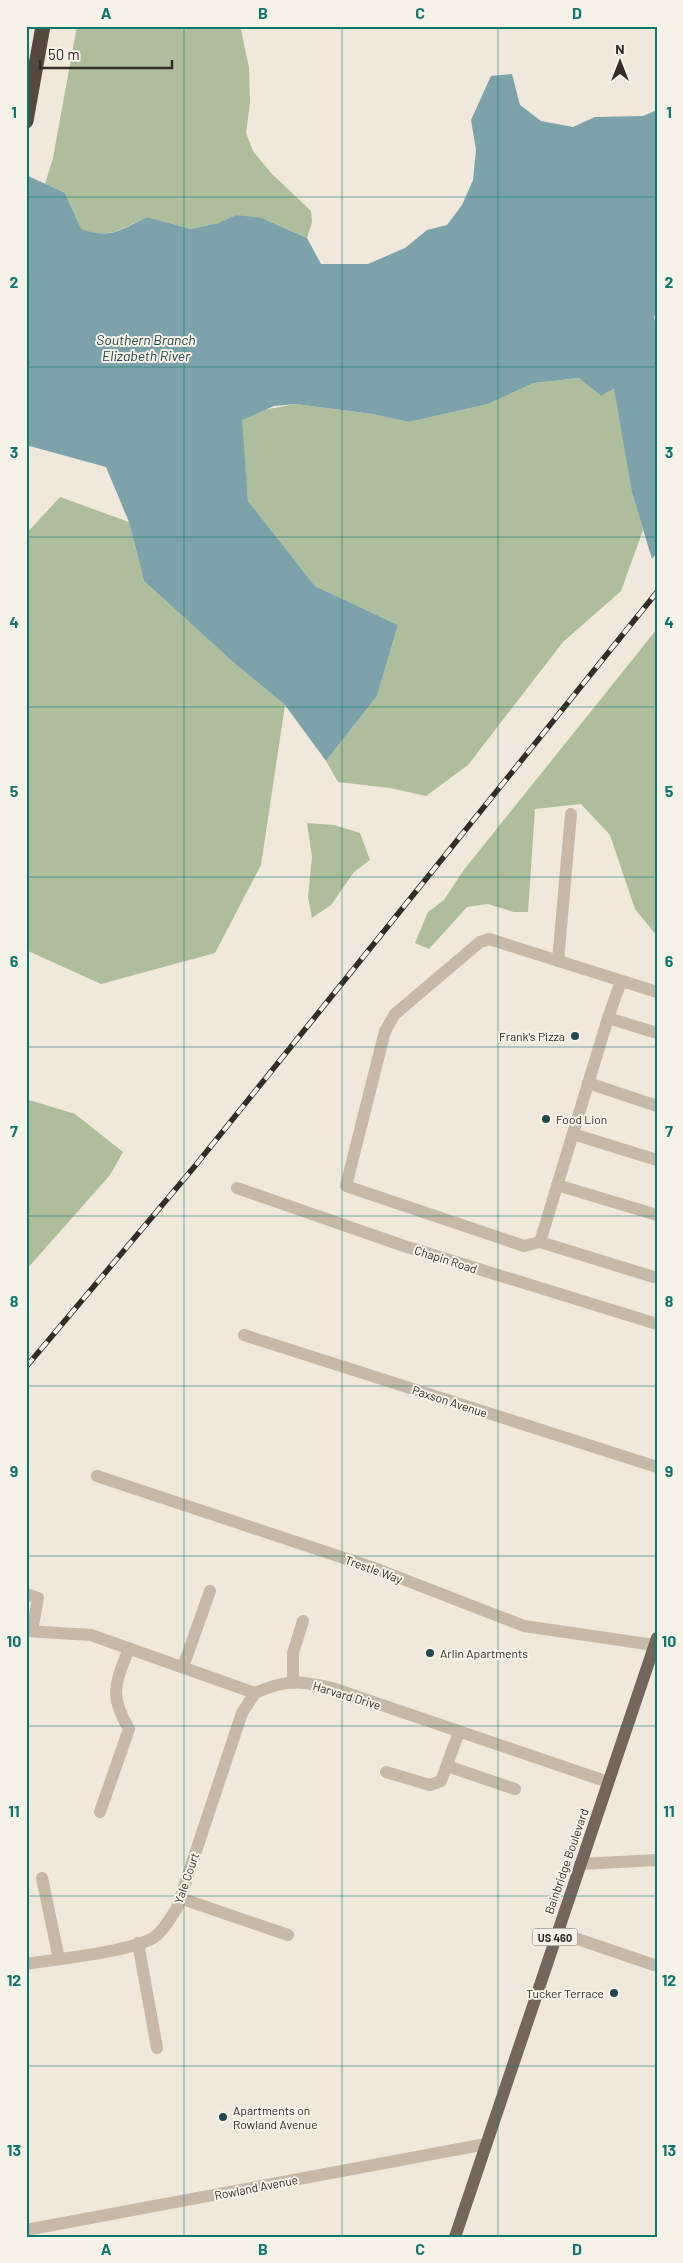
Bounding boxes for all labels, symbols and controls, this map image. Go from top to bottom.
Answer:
text: A [101,3,112,22]
text: B [258,3,268,22]
text: C [415,3,425,22]
text: D [572,3,582,22]
scale bar [40,38,172,70]
north arrow [596,38,646,88]
text: N [615,40,625,57]
text: 50 m [48,45,80,63]
text: 1 [11,102,17,121]
text: 1 [666,102,672,121]
text: 2 [10,272,19,291]
text: 2 [665,272,674,291]
water label: Southern Branch Elizabeth River [96,331,196,364]
text: 3 [10,442,18,461]
text: 3 [665,442,673,461]
text: 4 [9,612,19,631]
text: 4 [664,612,674,631]
text: 5 [10,781,19,800]
text: 5 [665,781,674,800]
text: 6 [10,951,19,970]
text: 6 [665,951,674,970]
place label: Frank's Pizza [499,1029,565,1043]
marker: Frank's Pizza [569,1030,581,1042]
place label: Food Lion [556,1112,607,1126]
marker: Food Lion [540,1113,552,1125]
text: 7 [10,1121,18,1140]
text: 7 [665,1121,673,1140]
street label: Chapin Road [413,1242,479,1276]
text: 8 [10,1291,19,1310]
text: 8 [665,1291,674,1310]
street label: Paxson Avenue [411,1382,489,1420]
text: 9 [10,1461,18,1480]
text: 9 [665,1461,673,1480]
street label: Trestle Way [343,1552,405,1586]
text: 10 [7,1631,21,1650]
text: 10 [662,1631,676,1650]
place label: Arlin Apartments [440,1646,528,1660]
marker: Arlin Apartments [424,1647,436,1659]
street label: Harvard Drive [311,1678,383,1712]
text: 11 [8,1801,20,1820]
text: 11 [663,1801,675,1820]
street label: Bainbridge Boulevard [541,1806,591,1916]
street label: Yale Court [171,1851,201,1905]
road number: US 460 [532,1928,578,1945]
text: 12 [7,1970,21,1989]
text: 12 [662,1970,676,1989]
place label: Tucker Terrace [526,1986,604,2000]
marker: Tucker Terrace [608,1987,620,1999]
place label: Apartments on Rowland Avenue [233,2103,318,2131]
marker: Apartments on Rowland Avenue [217,2111,229,2123]
text: 13 [7,2140,21,2159]
text: 13 [662,2140,676,2159]
street label: Rowland Avenue [213,2172,299,2202]
text: A [101,2239,112,2258]
text: B [258,2239,268,2258]
text: C [415,2239,425,2258]
text: D [572,2239,582,2258]

